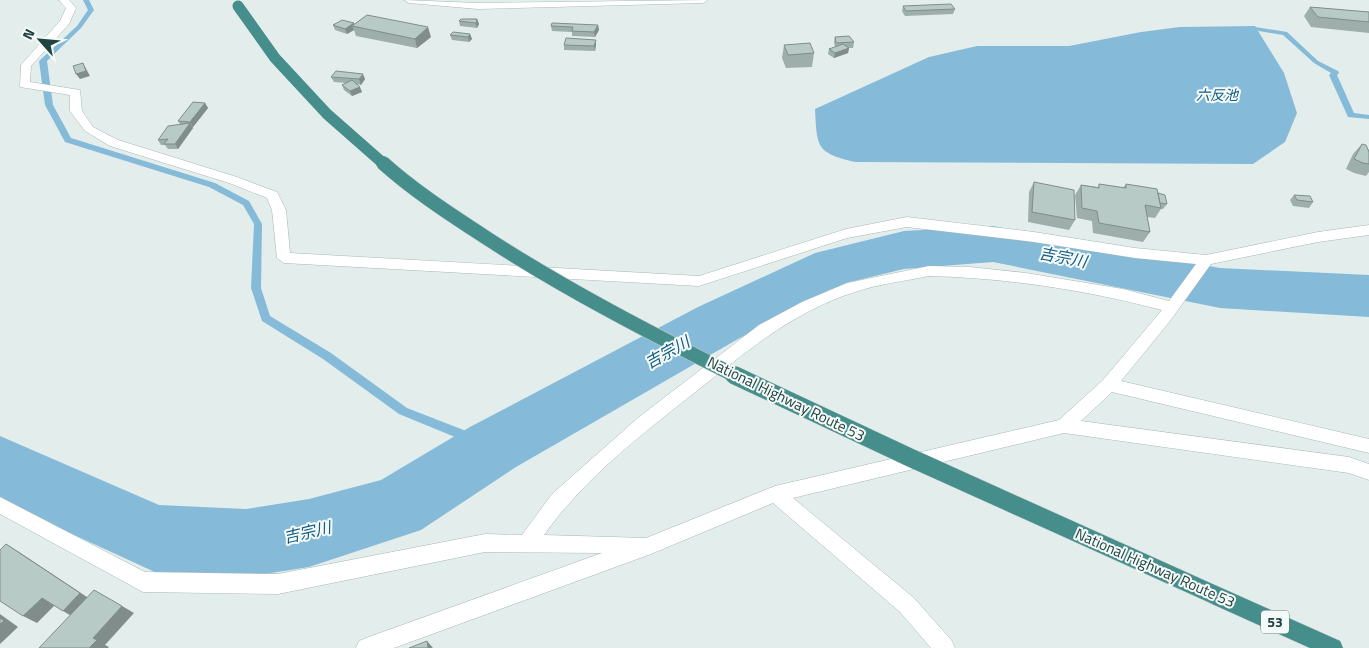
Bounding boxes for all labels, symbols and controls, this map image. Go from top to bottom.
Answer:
north arrow [15,15,65,65]
text: N [16,25,40,43]
water label: 六反池 [1196,84,1240,105]
water label: 吉宗川 [1037,241,1091,274]
water label: 吉宗川 [640,329,696,374]
street label: National Highway Route 53 [704,350,869,447]
water label: 吉宗川 [281,514,335,549]
street label: National Highway Route 53 [1072,522,1239,613]
road number: 53 [1261,610,1289,634]

